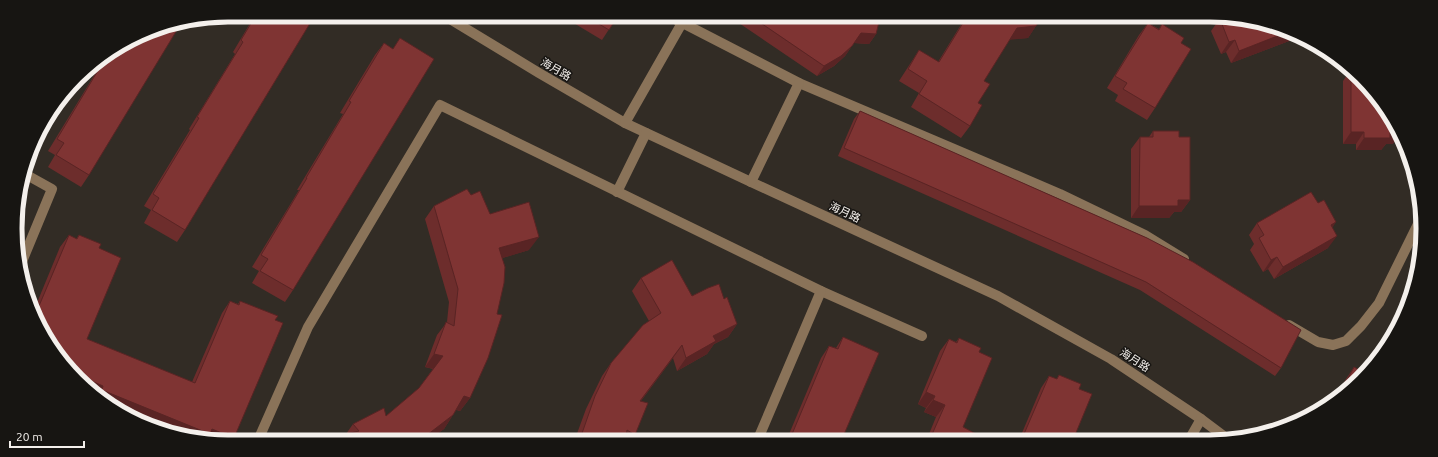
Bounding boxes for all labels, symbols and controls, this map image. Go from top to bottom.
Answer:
street label: 海月路 [539,56,573,82]
street label: 海月路 [828,200,862,224]
street label: 海月路 [1118,346,1152,374]
scale bar [10,423,84,449]
text: 20 m [16,430,43,443]

